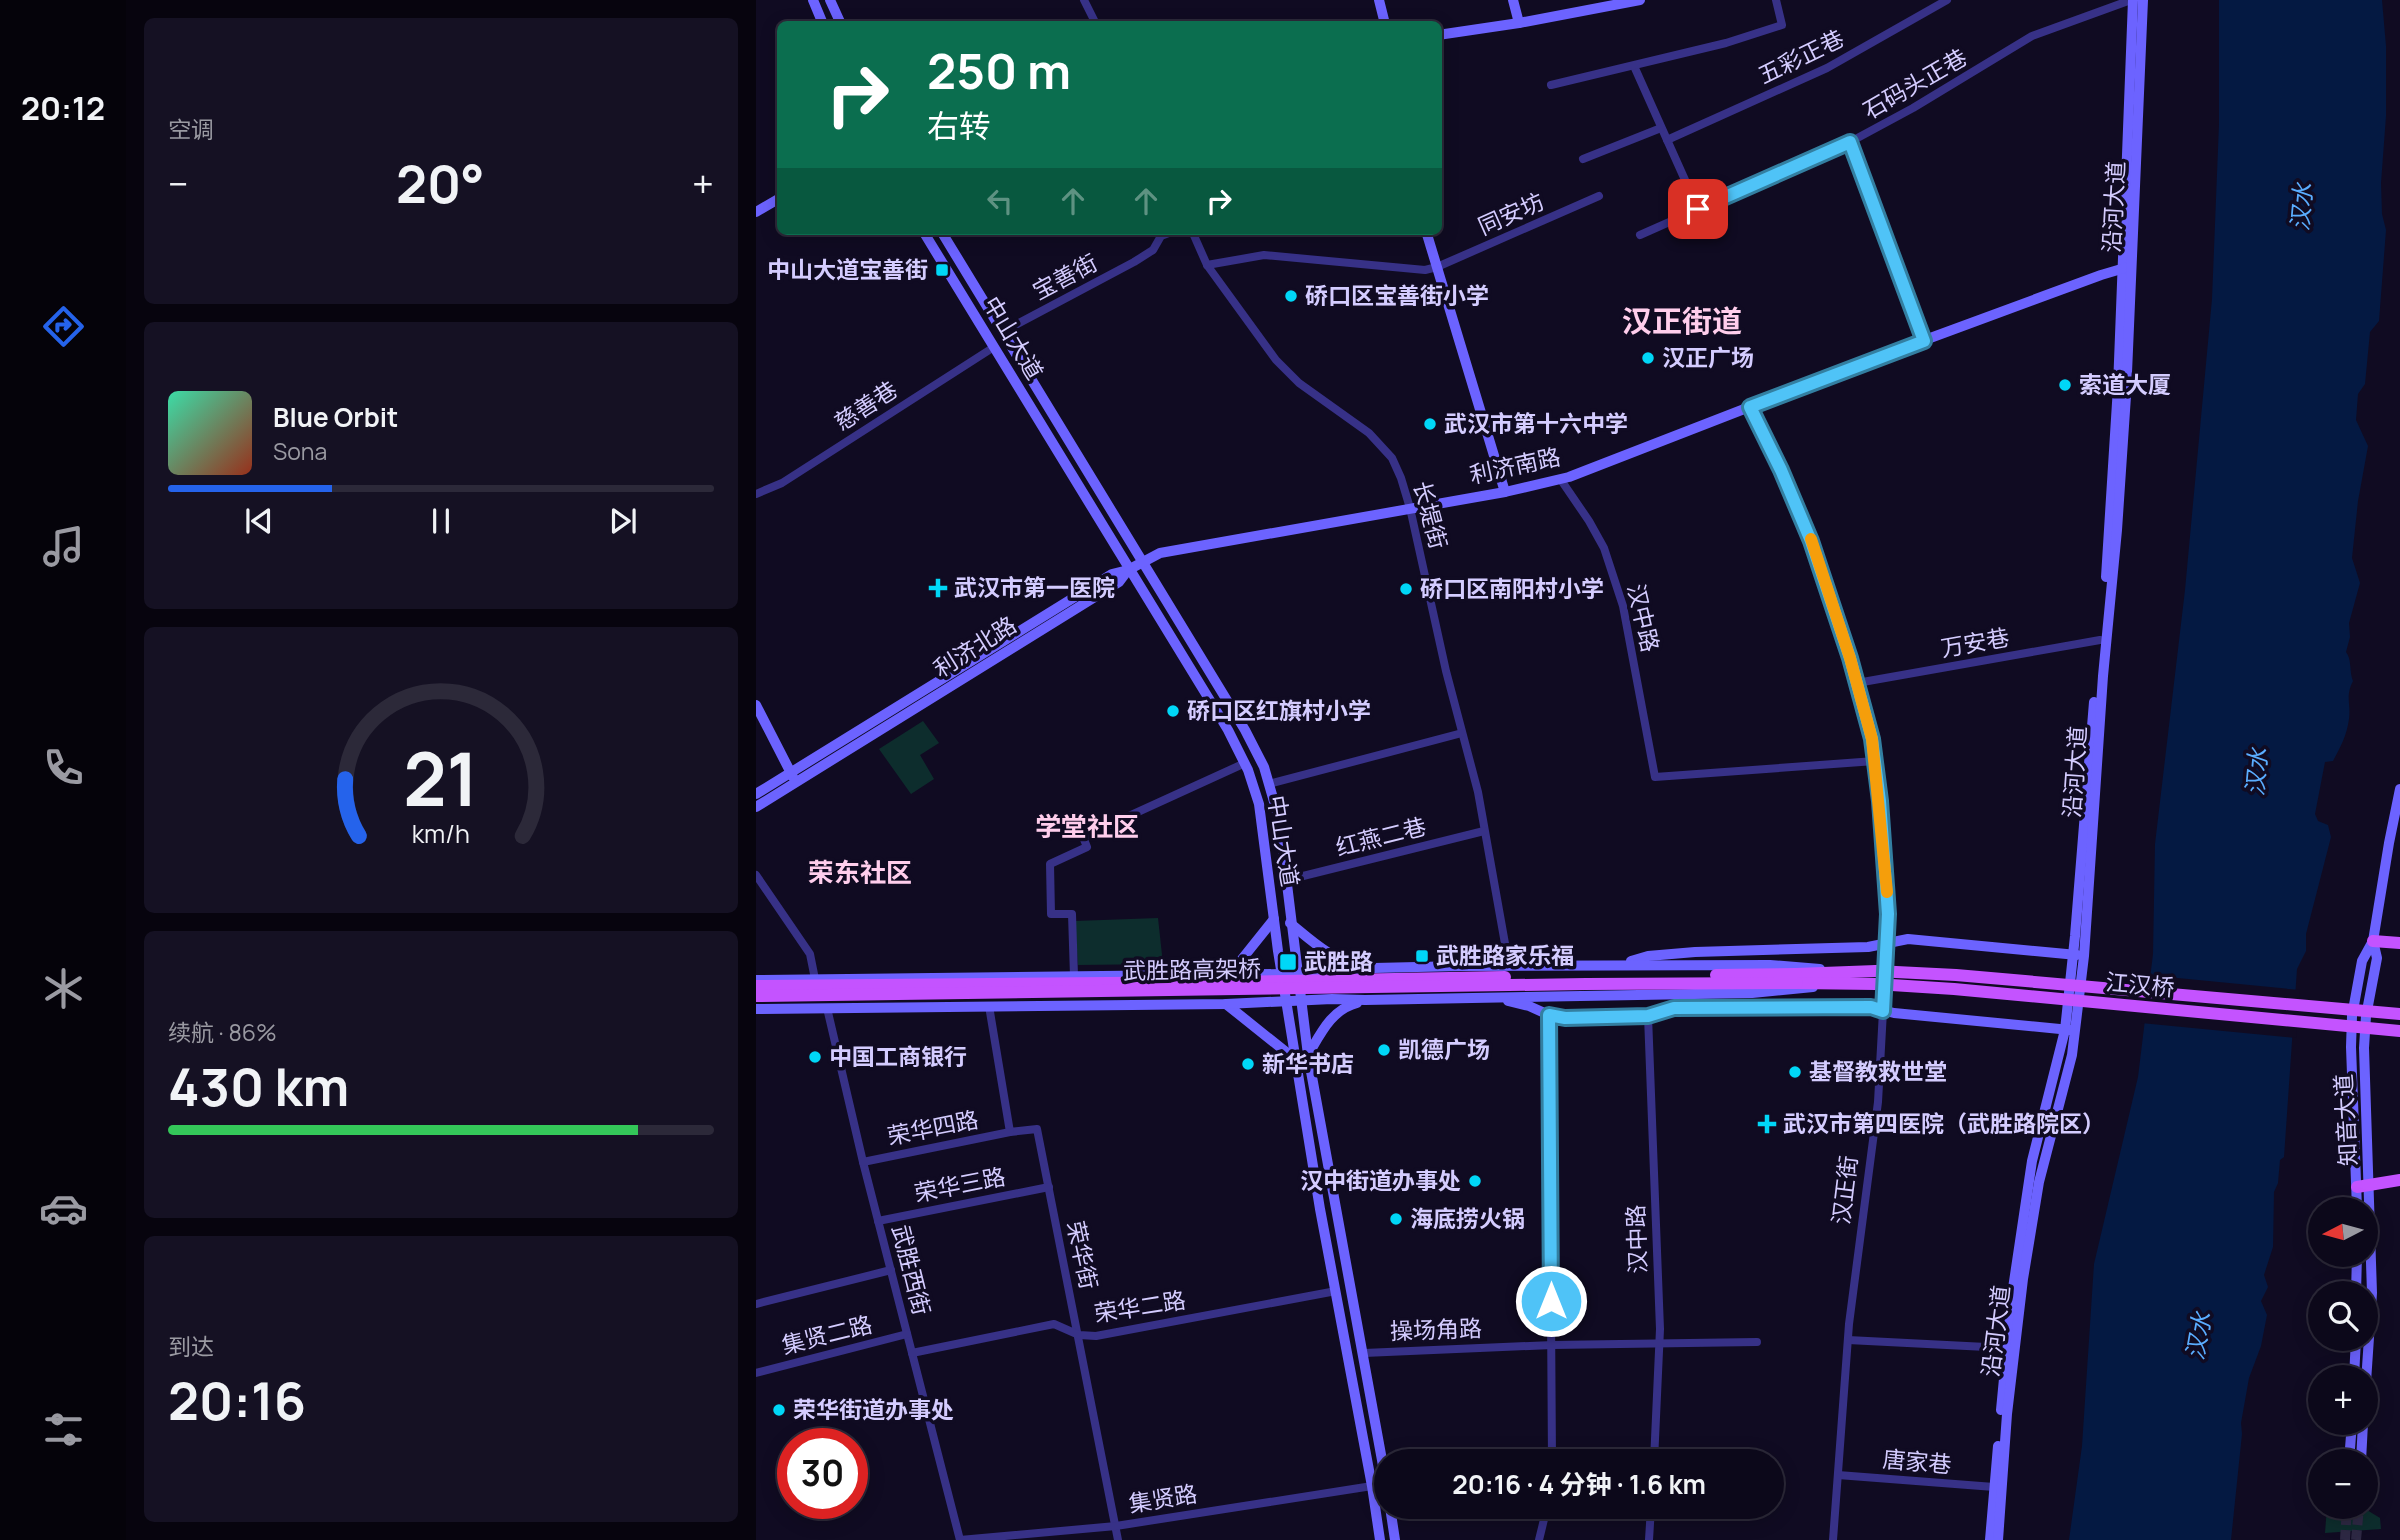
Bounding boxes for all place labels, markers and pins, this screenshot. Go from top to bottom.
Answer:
pin [1668,179,1728,239]
place label: 中山大道宝善街 [767,253,928,285]
marker: 中山大道宝善街 [934,262,950,278]
place label: 硚口区宝善街小学 [1305,279,1489,311]
marker: 硚口区宝善街小学 [1283,288,1299,304]
place label: 汉正广场 [1662,341,1754,373]
marker: 汉正广场 [1640,350,1656,366]
place label: 索道大厦 [2079,368,2171,400]
marker: 索道大厦 [2057,377,2073,393]
place label: 武汉市第十六中学 [1444,407,1628,439]
marker: 武汉市第十六中学 [1422,416,1438,432]
place label: 武汉市第一医院 [954,571,1115,603]
place label: 硚口区南阳村小学 [1420,572,1604,604]
marker: 武汉市第一医院 [928,578,948,598]
marker: 硚口区南阳村小学 [1398,581,1414,597]
place label: 硚口区红旗村小学 [1187,694,1371,726]
marker: 硚口区红旗村小学 [1165,703,1181,719]
place label: 武胜路家乐福 [1436,939,1574,971]
place label: 武胜路 [1304,945,1373,977]
marker: 武胜路家乐福 [1414,948,1430,964]
marker: 武胜路 [1278,952,1298,972]
place label: 凯德广场 [1398,1033,1490,1065]
place label: 中国工商银行 [829,1040,967,1072]
marker: 凯德广场 [1376,1042,1392,1058]
place label: 新华书店 [1262,1047,1354,1079]
marker: 中国工商银行 [807,1049,823,1065]
place label: 基督教救世堂 [1809,1055,1947,1087]
marker: 新华书店 [1240,1056,1256,1072]
marker: 基督教救世堂 [1787,1064,1803,1080]
place label: 武汉市第四医院（武胜路院区） [1783,1107,2105,1139]
marker: 武汉市第四医院（武胜路院区） [1757,1114,1777,1134]
place label: 汉中街道办事处 [1300,1164,1461,1196]
marker: 汉中街道办事处 [1467,1173,1483,1189]
place label: 海底捞火锅 [1410,1202,1525,1234]
marker: 海底捞火锅 [1388,1211,1404,1227]
place label: 荣华街道办事处 [793,1393,954,1425]
marker: 荣华街道办事处 [771,1402,787,1418]

